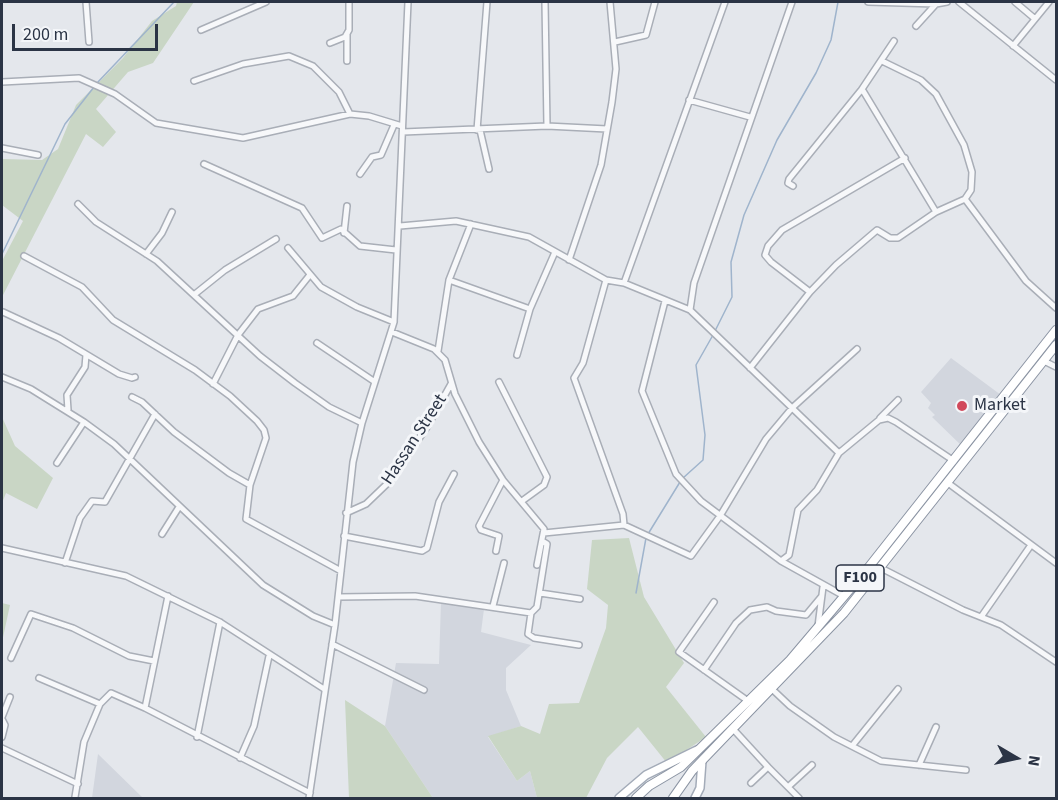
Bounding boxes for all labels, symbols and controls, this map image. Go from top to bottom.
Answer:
scale bar [15,12,160,50]
text: 200 m [23,22,68,47]
street label: Hassan Street [378,391,452,489]
place label: Market [974,395,1026,417]
marker: Market [955,399,969,413]
road number: F100 [836,565,884,591]
north arrow [986,728,1046,788]
text: N [1022,754,1045,768]

